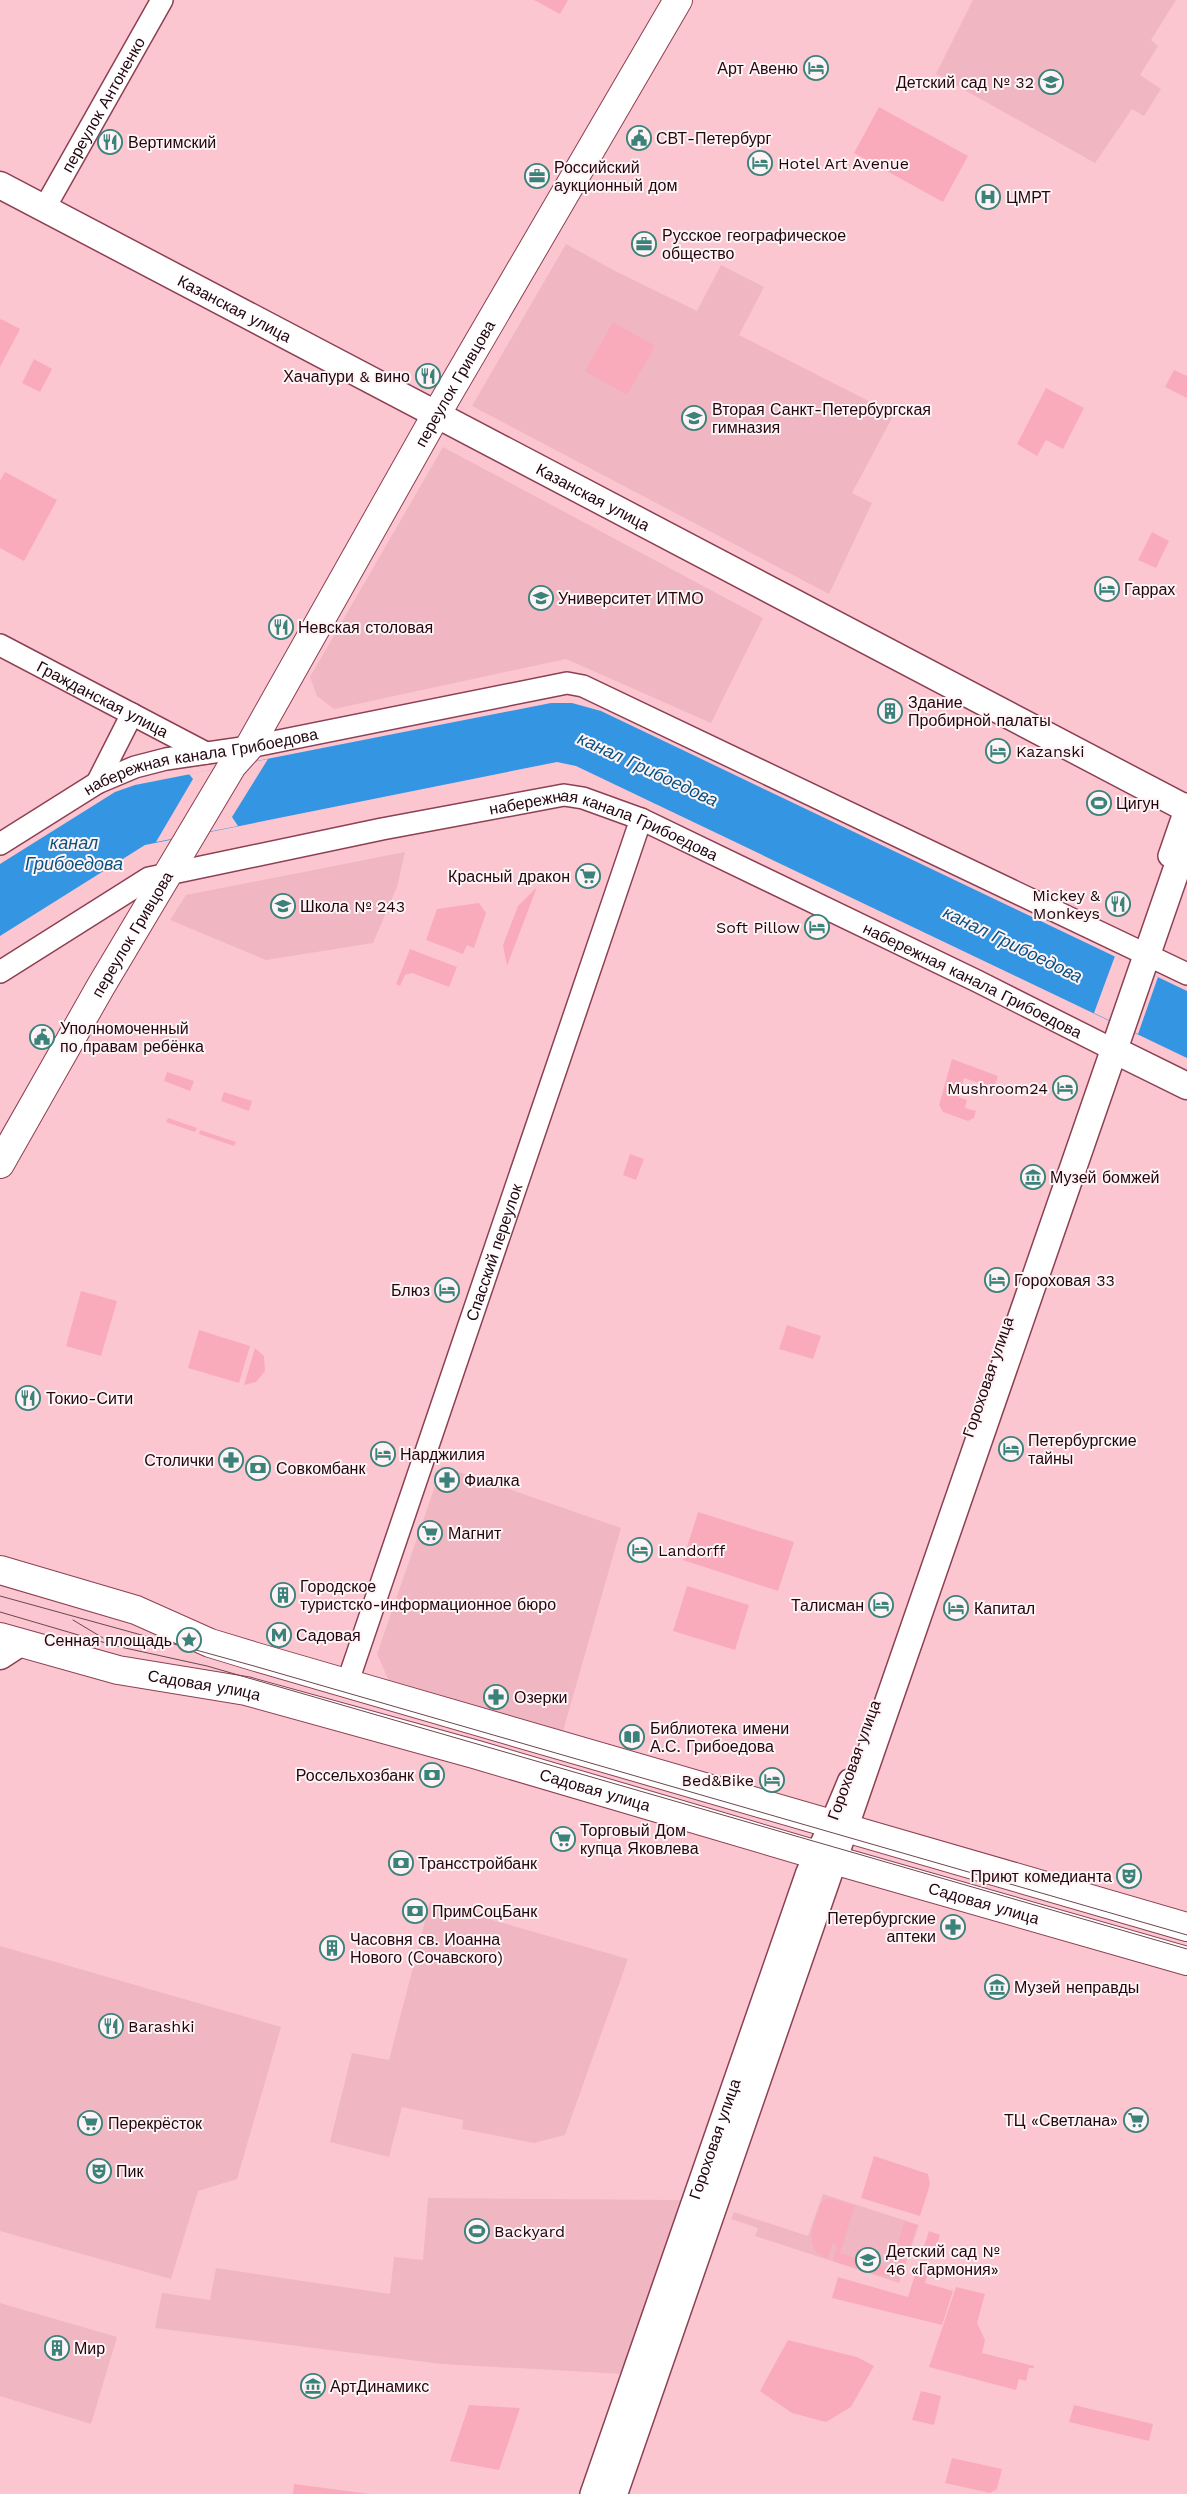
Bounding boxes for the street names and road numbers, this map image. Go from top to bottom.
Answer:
street label: переулок Антоненко [57,34,149,175]
street label: Казанская улица [175,271,295,346]
street label: переулок Гривцова [411,317,499,450]
street label: Казанская улица [533,459,653,534]
street label: Гражданская улица [34,657,172,741]
street label: набережная канала Грибоедова [80,724,320,799]
street label: набережная канала Грибоедова [487,785,721,864]
street label: переулок Гривцова [87,868,177,1000]
street label: набережная канала Грибоедова [860,918,1085,1042]
street label: Спасский переулок [462,1180,526,1323]
street label: Гороховая улица [958,1314,1018,1440]
street label: Садовая улица [146,1666,263,1704]
street label: Гороховая улица [823,1697,885,1823]
street label: Садовая улица [538,1764,653,1815]
street label: Садовая улица [926,1878,1042,1928]
street label: Гороховая улица [685,2076,744,2202]

